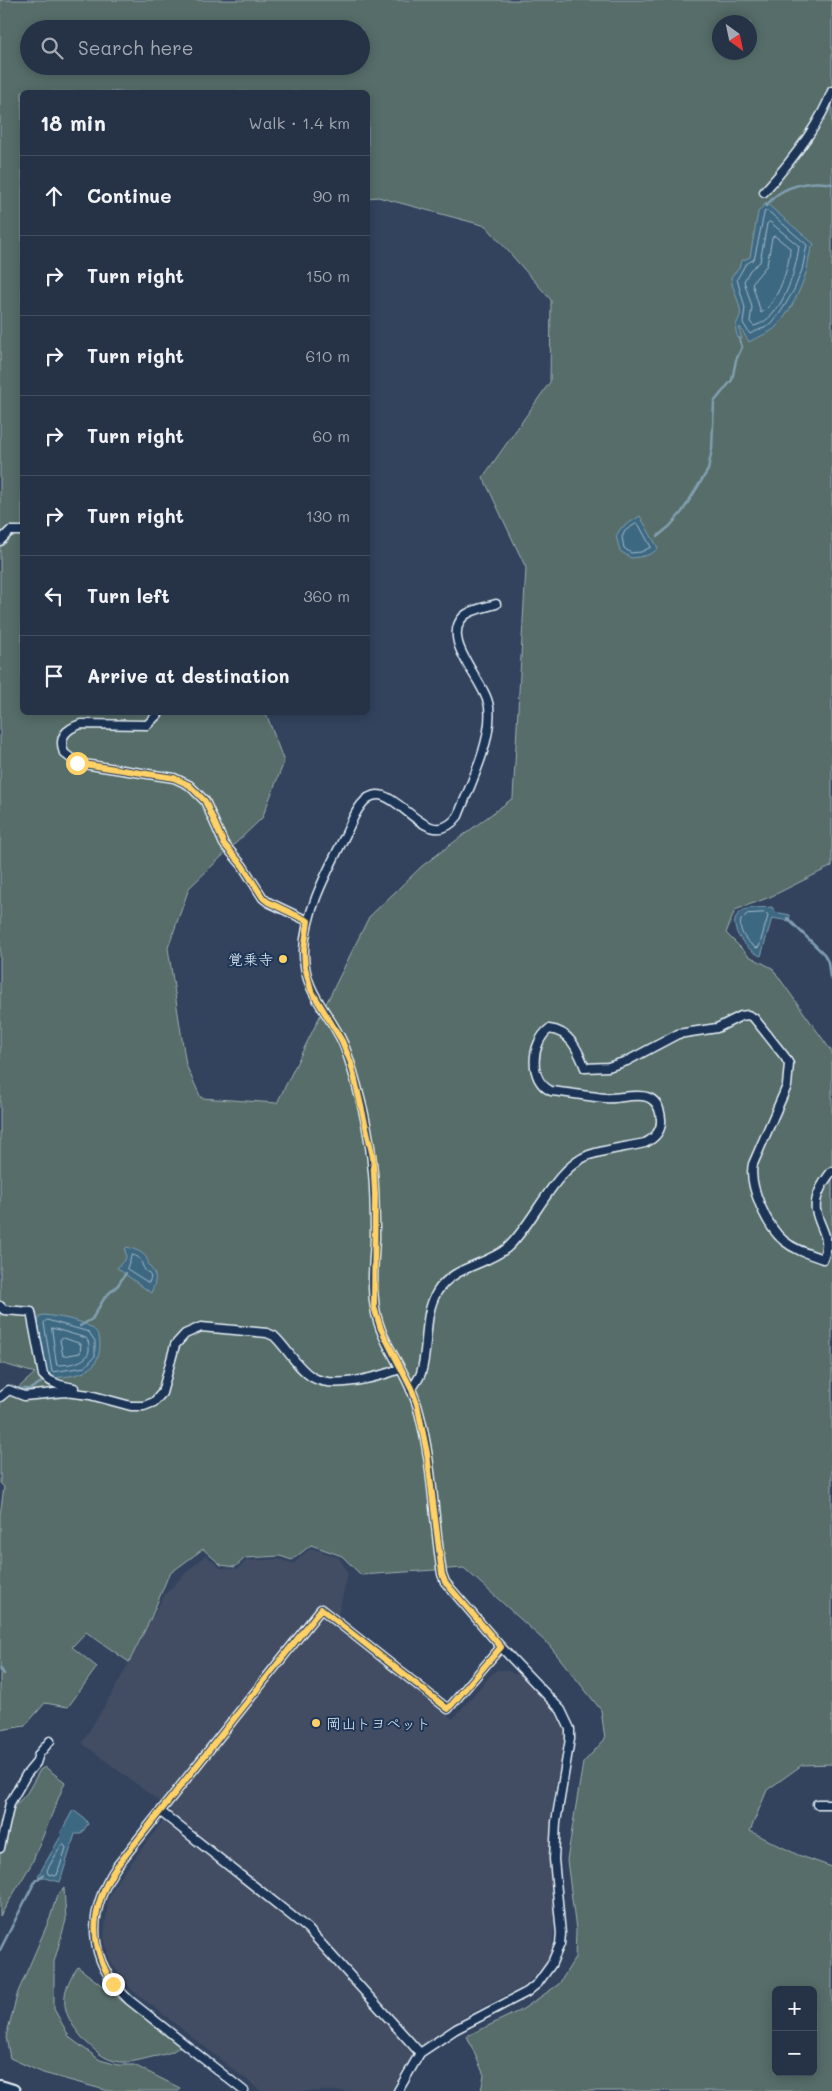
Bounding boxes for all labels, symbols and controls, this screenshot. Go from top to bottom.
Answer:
north arrow [712,15,757,60]
search box [20,20,370,75]
icon: search [38,34,66,62]
text: Search here [78,35,194,60]
text: 18 min [40,109,106,136]
text: Walk · 1.4 km [249,112,350,133]
icon: ahead [40,182,68,210]
text: Continue [87,183,172,208]
text: 90 m [313,185,350,206]
icon: right [40,262,68,290]
text: Turn right [87,263,184,288]
text: 150 m [306,265,350,286]
icon: right [40,342,68,370]
text: Turn right [87,343,184,368]
text: 610 m [305,345,350,366]
icon: right [40,422,68,450]
text: Turn right [87,423,184,448]
text: 60 m [313,425,350,446]
icon: right [40,502,68,530]
text: Turn right [87,503,184,528]
text: 130 m [306,505,350,526]
icon: left [40,582,68,610]
text: Turn left [87,583,170,608]
text: 360 m [303,585,350,606]
icon: arrive [40,662,68,690]
text: Arrive at destination [87,663,290,688]
route start [66,752,89,775]
place label: 覚乗寺 [228,949,273,969]
marker: 覚乗寺 [277,953,289,965]
place label: 岡山トヨペット [326,1713,431,1733]
marker: 岡山トヨペット [310,1717,322,1729]
route end [102,1973,125,1996]
map controls [772,1986,817,2076]
button: + [772,1986,817,2031]
button: − [772,2031,817,2076]

